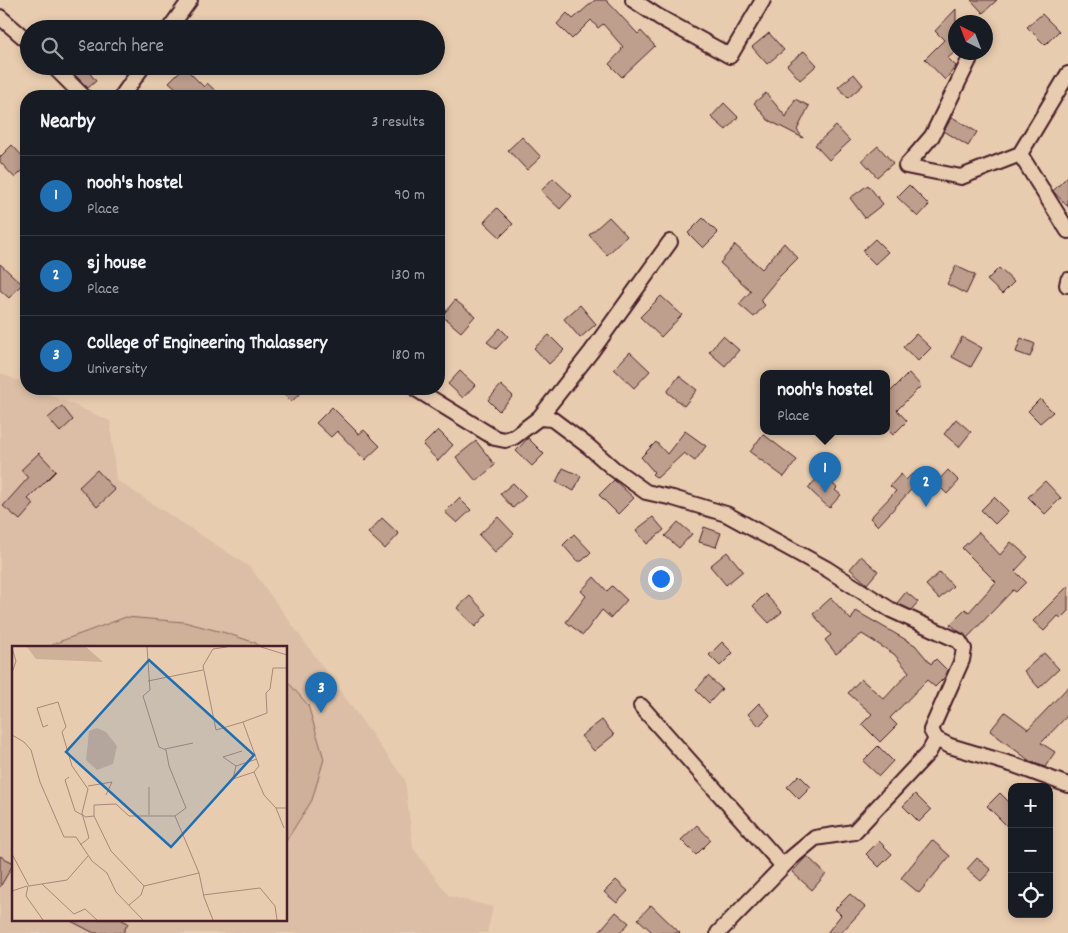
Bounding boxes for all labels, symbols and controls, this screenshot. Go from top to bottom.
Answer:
north arrow [948,15,993,60]
search box [20,20,445,75]
icon: search [38,34,66,62]
text: Search here [78,34,164,61]
text: Nearby [40,108,95,138]
text: 3 results [371,111,425,134]
text: nooh's hostel [87,171,183,198]
text: 1 [54,184,58,207]
text: 90 m [394,184,425,207]
text: Place [87,198,119,221]
text: sj house [87,251,146,278]
text: 2 [53,264,60,287]
text: 130 m [391,264,425,287]
text: Place [87,278,119,301]
text: College of Engineering Thalassery [87,331,327,358]
text: 3 [52,344,60,367]
text: 180 m [392,344,425,367]
text: University [87,358,147,381]
popup [760,370,890,435]
text: nooh's hostel [777,378,873,405]
text: Place [777,405,809,428]
pin: 1 [809,452,841,493]
pin: 2 [910,466,942,507]
your location [648,566,674,592]
inset map [12,646,288,920]
pin: 3 [305,672,337,713]
map controls [1008,783,1053,918]
button: + [1008,783,1053,828]
button: − [1008,828,1053,873]
button: locate [1008,873,1053,918]

